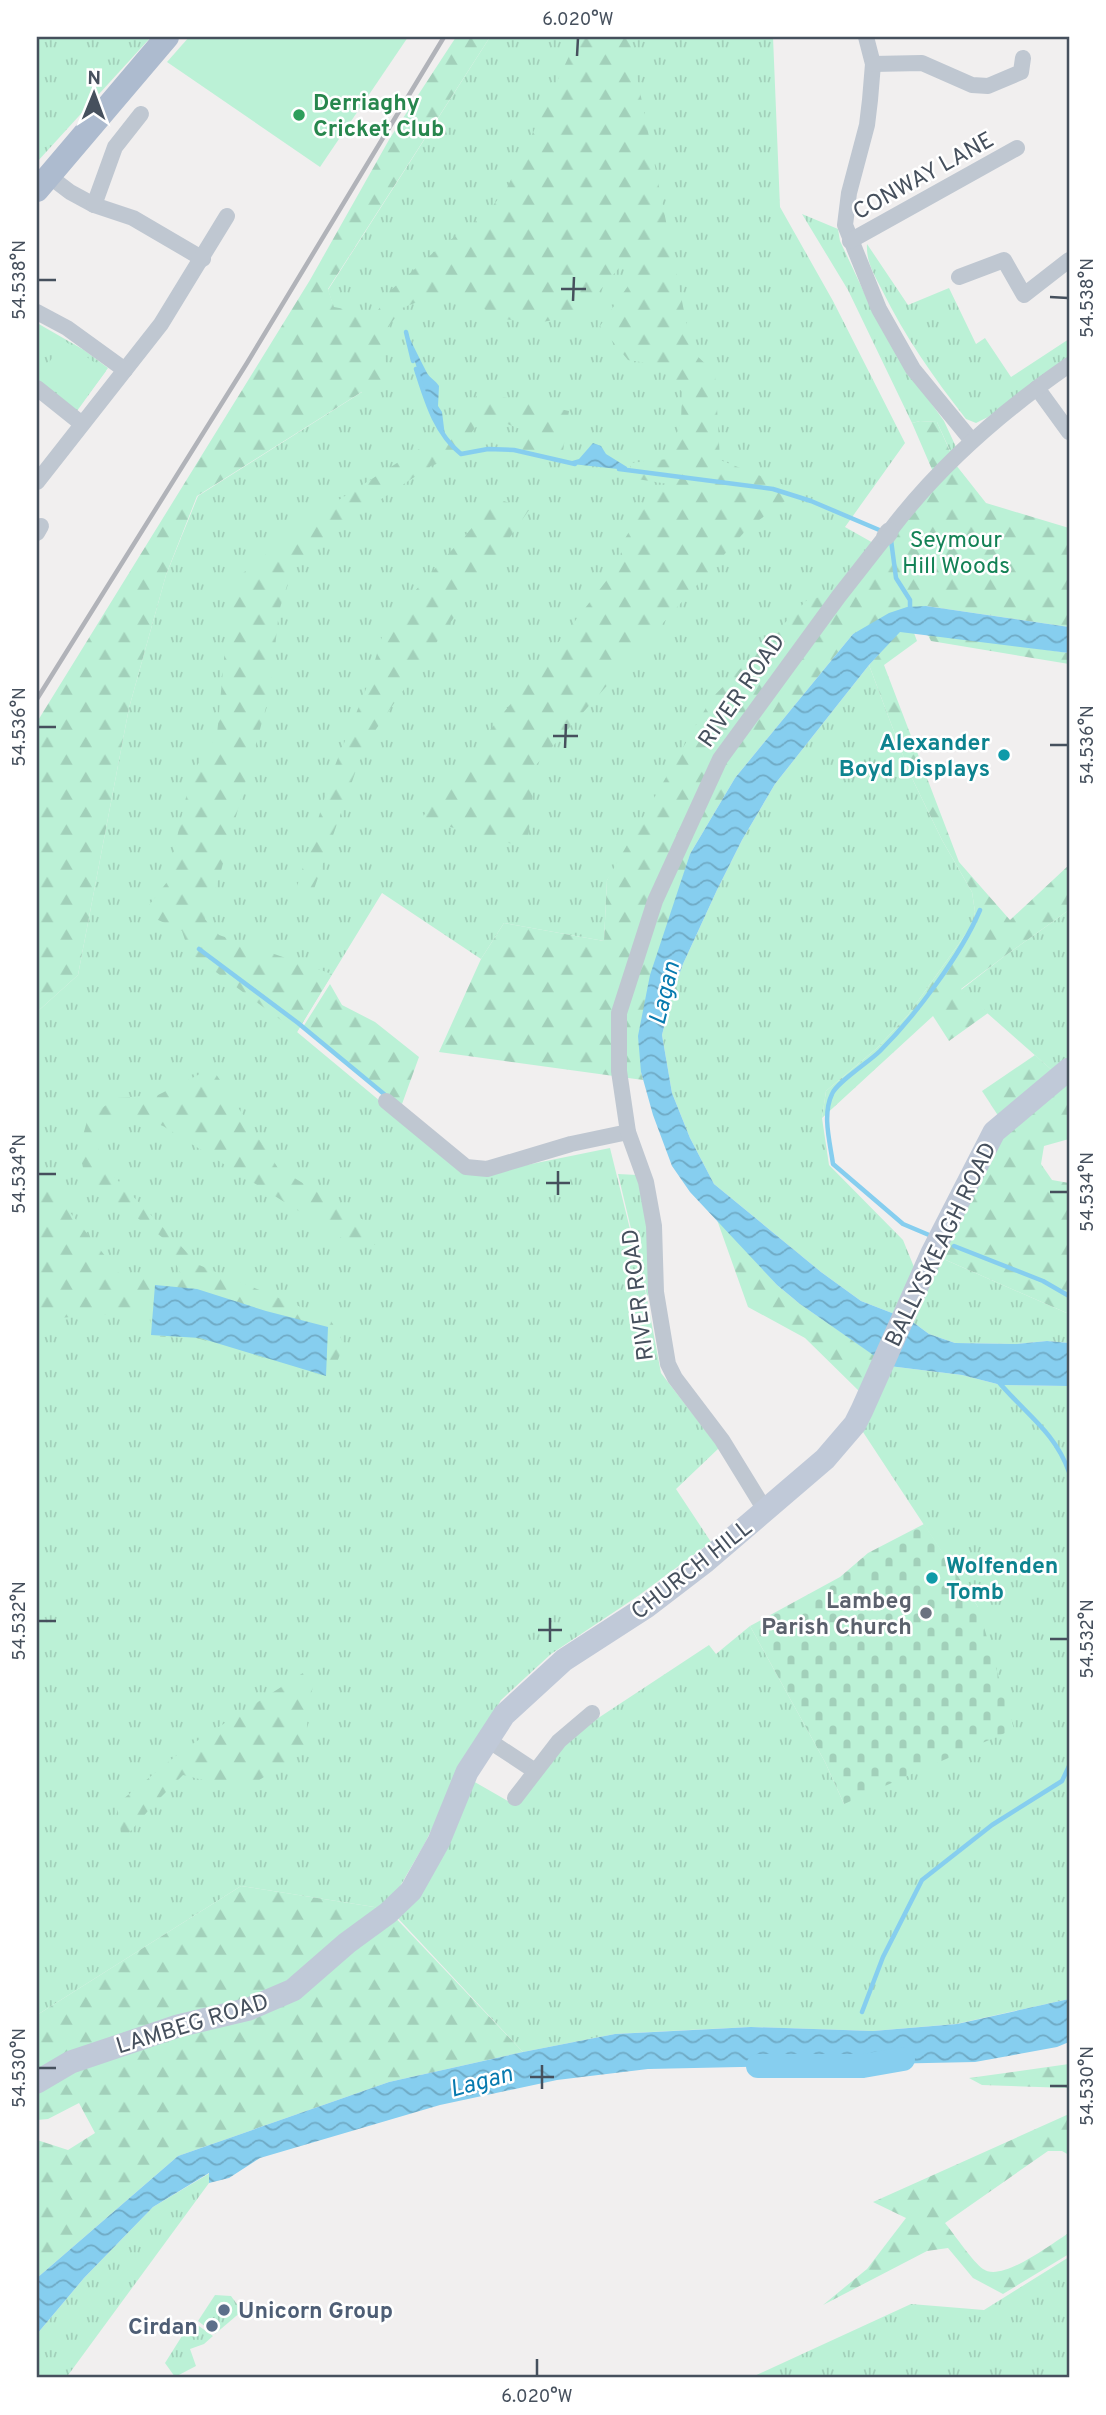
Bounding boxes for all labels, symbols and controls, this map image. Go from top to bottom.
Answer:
text: 6.020°W [542,9,614,32]
north arrow [60,60,130,130]
text: N [87,67,101,91]
place label: Derriaghy Cricket Club [313,90,444,145]
marker: Derriaghy Cricket Club [291,107,307,123]
street label: CONWAY LANE [849,127,1000,228]
text: 54.538°N [9,240,32,320]
text: 54.538°N [1077,258,1100,338]
park label: Seymour Hill Woods [902,527,1010,582]
street label: RIVER ROAD [693,629,793,754]
text: 54.536°N [9,687,32,767]
text: 54.536°N [1077,705,1100,785]
place label: Alexander Boyd Displays [839,730,990,785]
marker: Alexander Boyd Displays [996,747,1012,763]
water label: Lagan [644,959,688,1028]
text: 54.534°N [9,1134,32,1214]
street label: BALLYSKEAGH ROAD [880,1138,1004,1352]
text: 54.534°N [1077,1152,1100,1232]
street label: RIVER ROAD [617,1227,662,1362]
street label: CHURCH HILL [626,1515,759,1627]
place label: Wolfenden Tomb [946,1553,1058,1608]
marker: Wolfenden Tomb [924,1570,940,1586]
text: 54.532°N [9,1581,32,1661]
place label: Lambeg Parish Church [761,1588,912,1643]
text: 54.532°N [1077,1599,1100,1679]
marker: Lambeg Parish Church [918,1605,934,1621]
street label: LAMBEG ROAD [113,1988,273,2062]
text: 54.530°N [9,2028,32,2108]
text: 54.530°N [1077,2046,1100,2126]
water label: Lagan [447,2060,516,2106]
place label: Unicorn Group [238,2298,393,2327]
marker: Unicorn Group [216,2302,232,2318]
place label: Cirdan [128,2314,198,2343]
marker: Cirdan [204,2318,220,2334]
text: 6.020°W [501,2386,573,2409]

